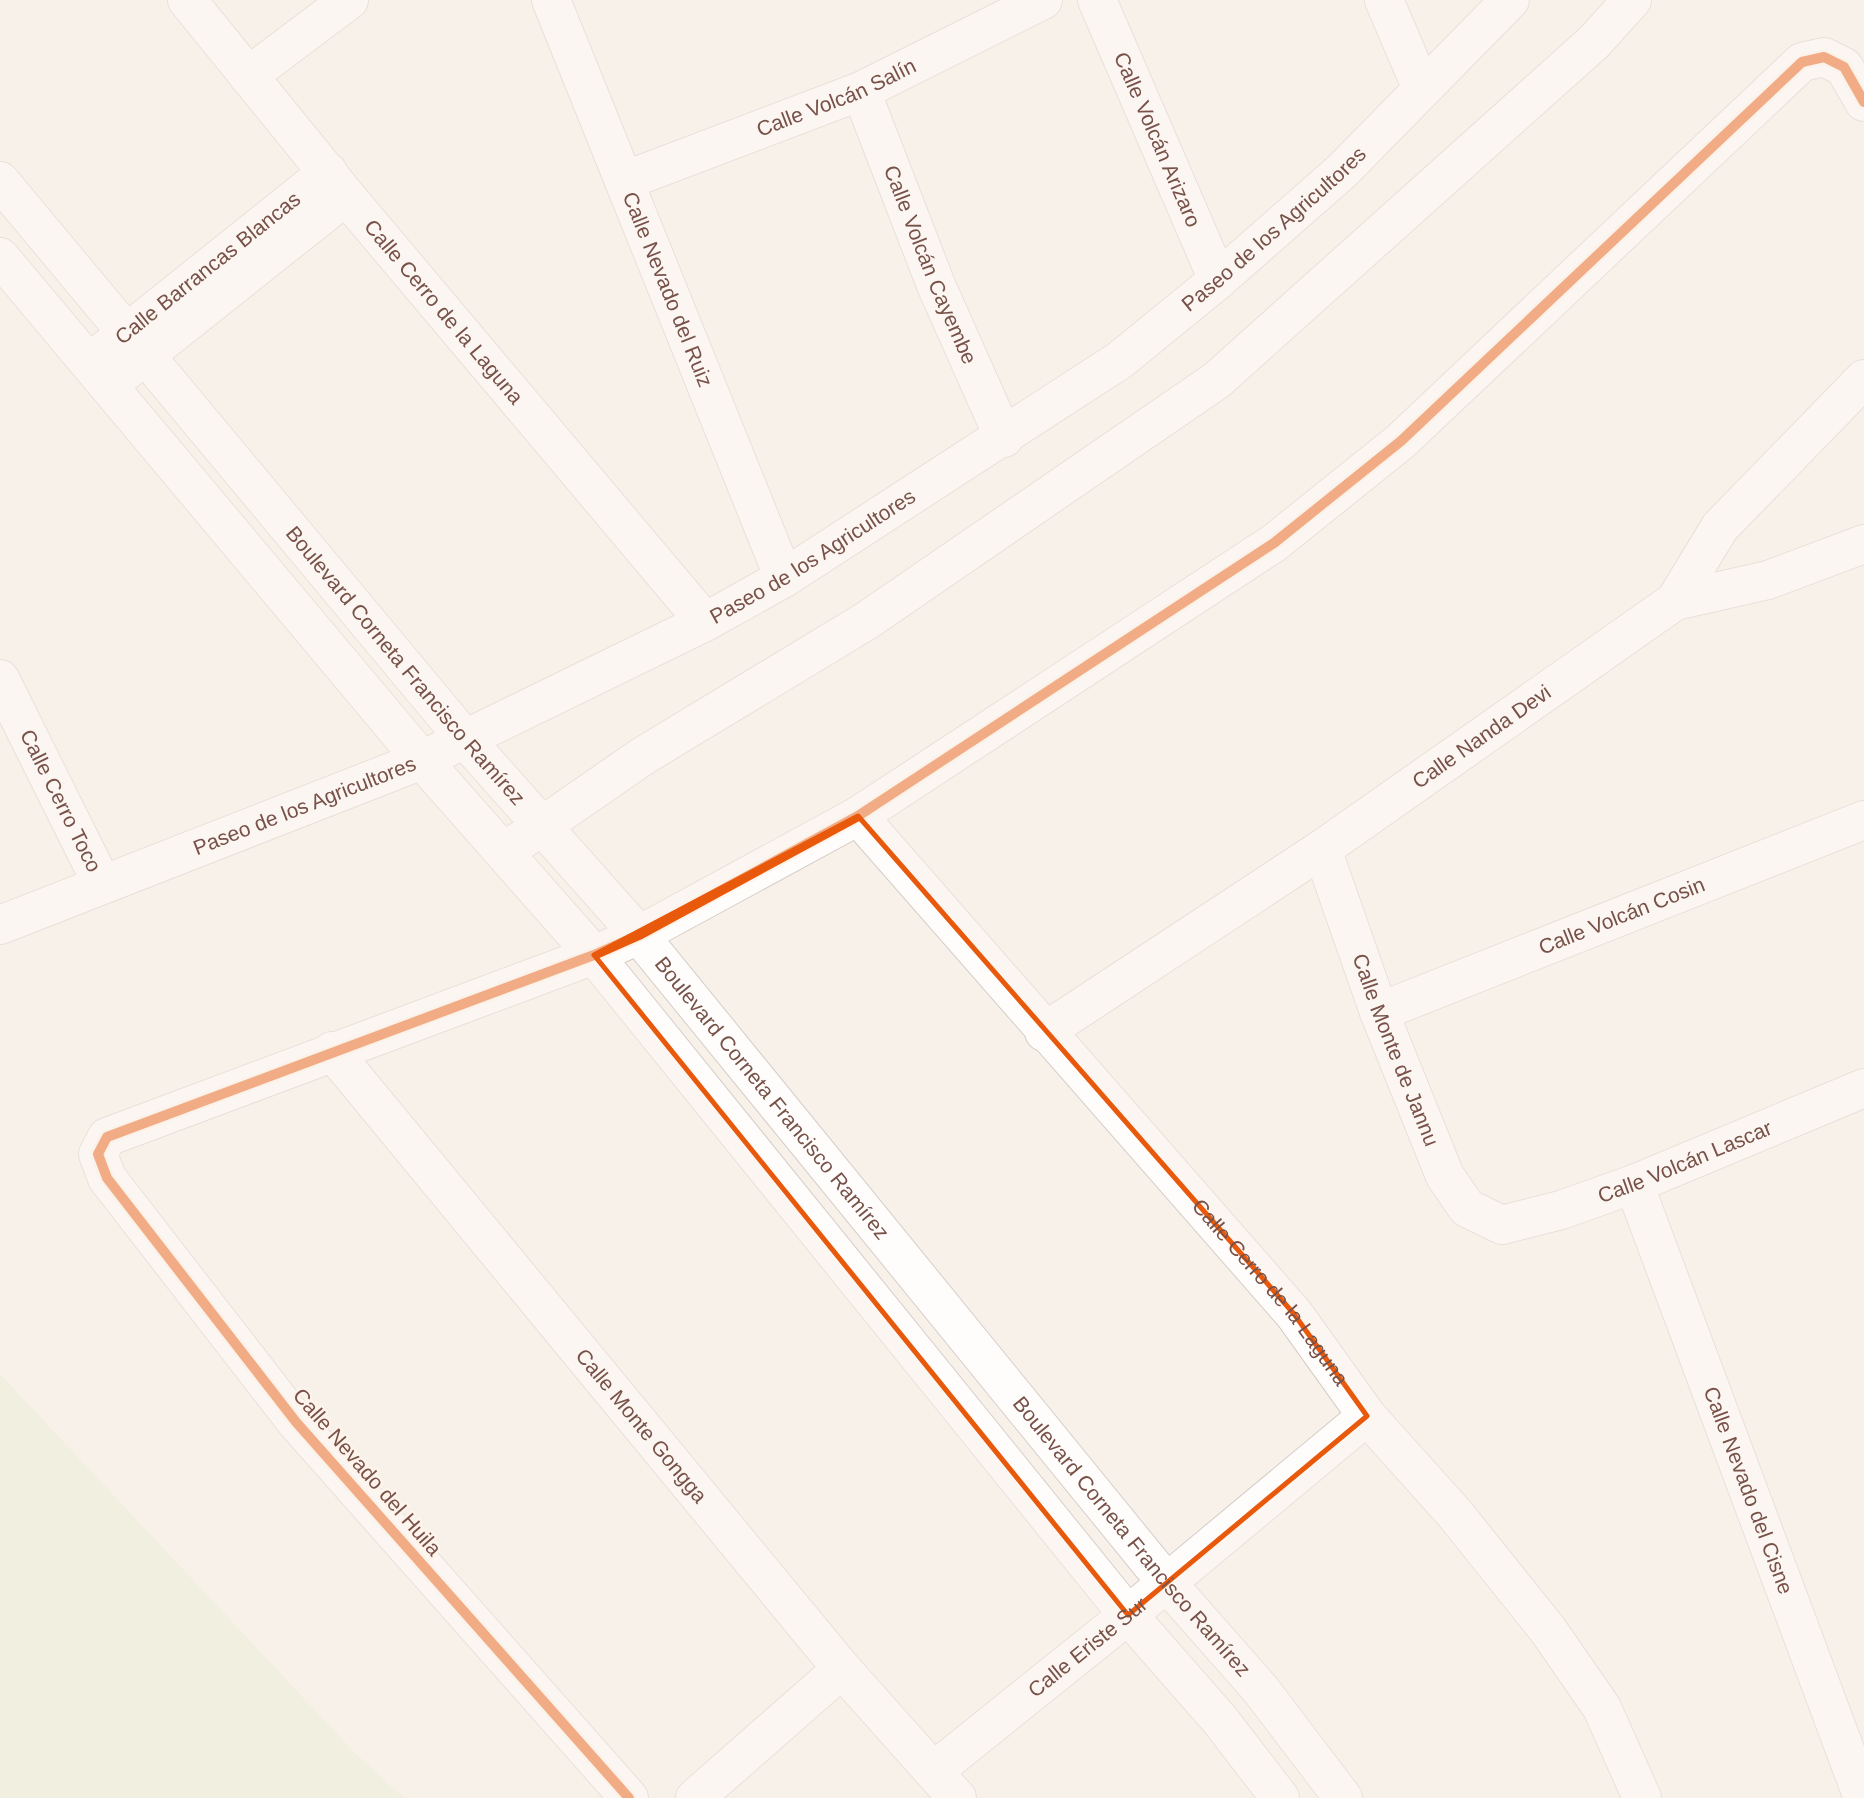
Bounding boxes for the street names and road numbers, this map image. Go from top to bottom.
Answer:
street label: Calle Volcán Arizaro [1110,48,1206,230]
street label: Calle Volcán Salín [753,54,919,141]
street label: Paseo de los Agricultores [1177,142,1370,316]
street label: Calle Volcán Cayembe [880,162,982,367]
street label: Calle Barrancas Blancas [110,187,304,349]
street label: Calle Nevado del Ruiz [619,188,718,390]
street label: Calle Cerro de la Laguna [360,215,528,409]
street label: Paseo de los Agricultores [706,484,919,628]
street label: Boulevard Corneta Francisco Ramírez [282,522,530,809]
street label: Calle Nanda Devi [1408,680,1555,793]
street label: Calle Cerro Toco [16,726,106,876]
street label: Paseo de los Agricultores [190,752,419,859]
street label: Calle Volcán Cosin [1535,872,1708,959]
street label: Calle Monte de Jannu [1349,951,1444,1149]
street label: Boulevard Corneta Francisco Ramírez [651,952,894,1244]
street label: Calle Volcán Lascar [1595,1116,1775,1207]
street label: Calle Cerro de la Laguna [1188,1194,1353,1390]
street label: Calle Monte Gongga [572,1344,712,1507]
street label: Calle Nevado del Cisne [1700,1383,1798,1597]
street label: Calle Nevado del Huila [289,1384,446,1560]
street label: Boulevard Corneta Francisco Ramírez [1009,1392,1255,1681]
street label: Calle Eriste Sur [1023,1592,1152,1702]

